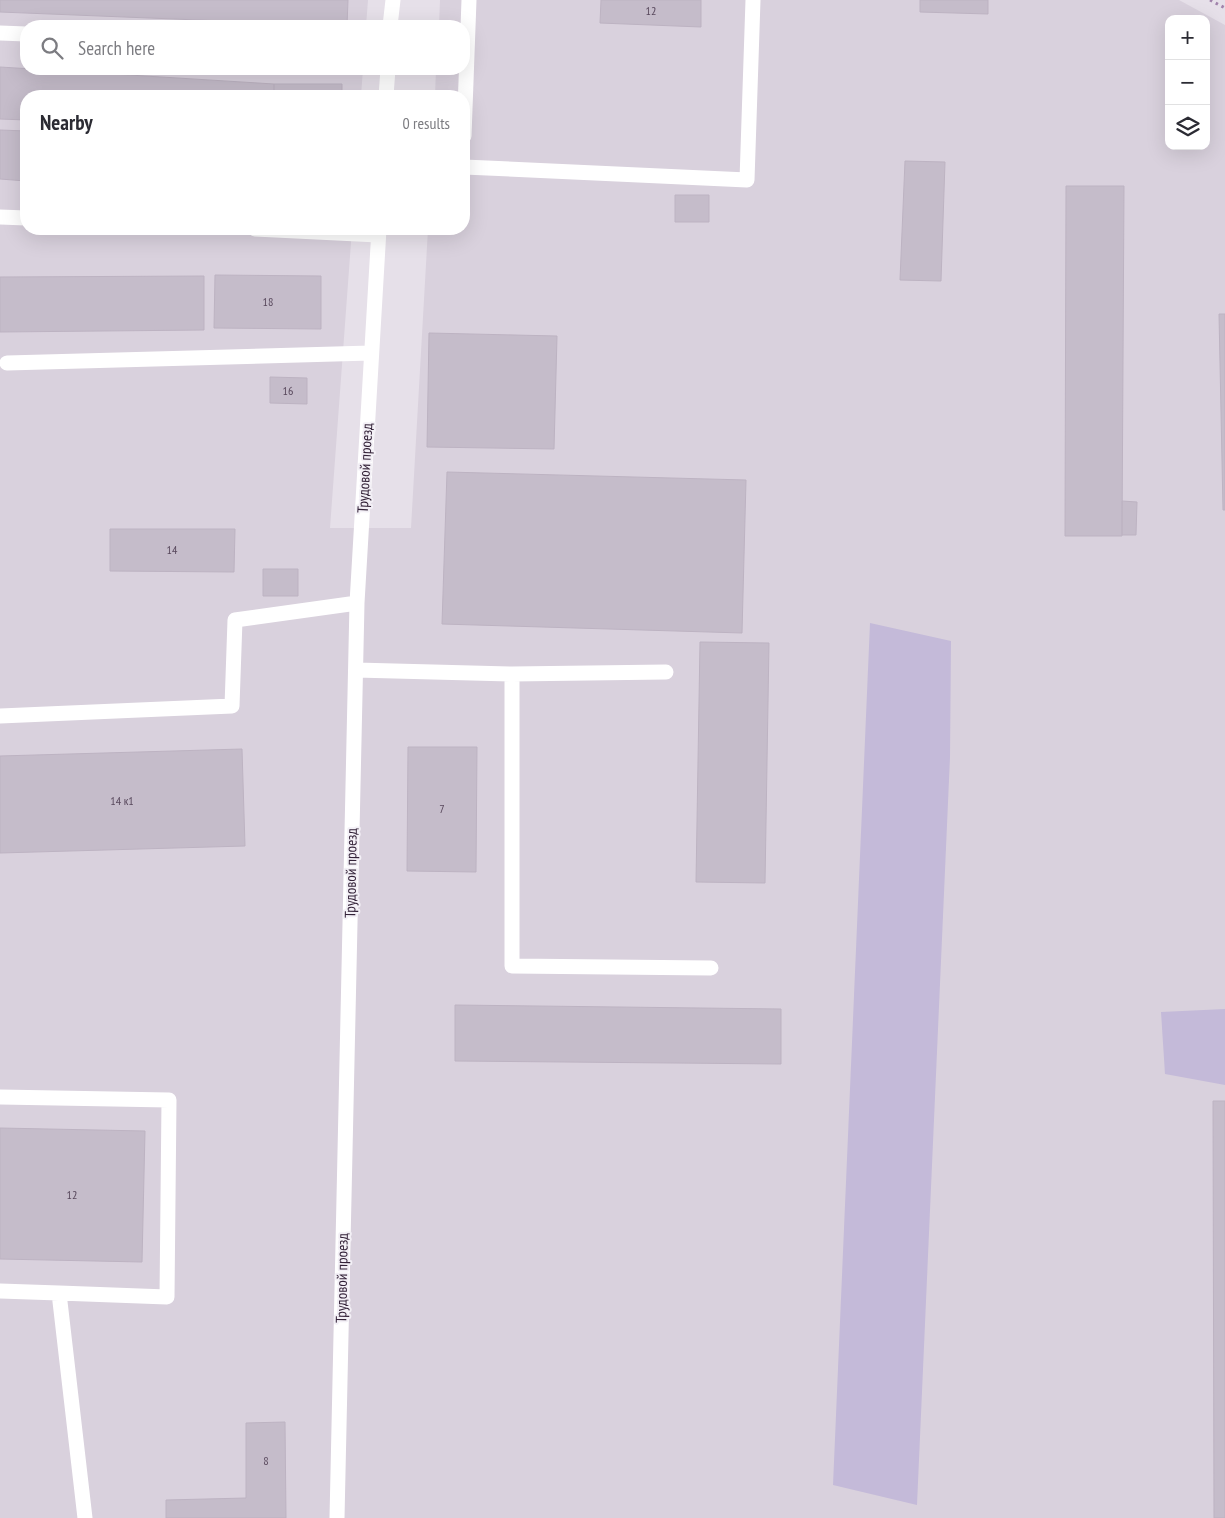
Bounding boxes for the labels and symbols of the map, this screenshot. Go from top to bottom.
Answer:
house number: 12 [646,3,656,18]
house number: 18 [263,294,273,309]
house number: 16 [283,383,293,398]
street label: Трудовой проезд [353,422,376,513]
house number: 14 [167,542,178,557]
house number: 14 к1 [110,793,134,808]
house number: 7 [439,801,445,816]
street label: Трудовой проезд [340,827,361,918]
house number: 12 [67,1187,77,1202]
street label: Трудовой проезд [331,1232,352,1323]
house number: 8 [263,1453,269,1468]

